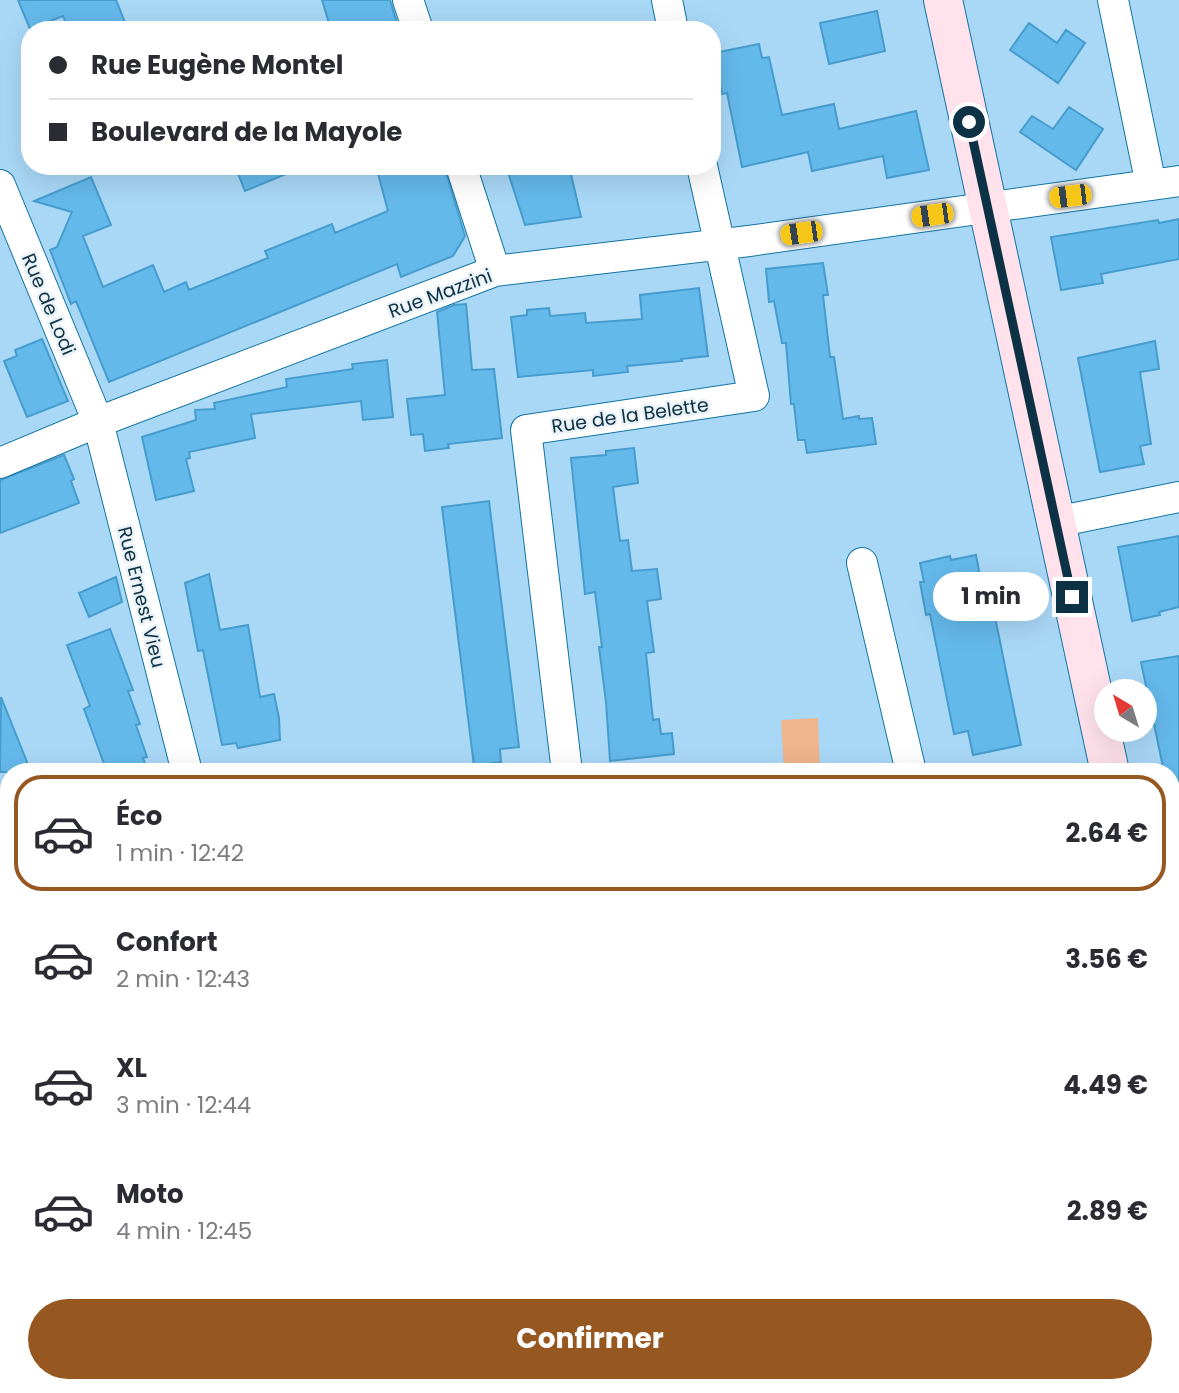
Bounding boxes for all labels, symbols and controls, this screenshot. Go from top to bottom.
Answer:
text: Rue Eugène Montel [91,47,344,83]
route start [953,106,985,138]
text: Boulevard de la Mayole [91,114,402,150]
car [1048,183,1093,209]
car [910,202,955,228]
car [779,220,824,246]
street label: Rue de Lodi [15,249,82,359]
street label: Rue Mazzini [385,262,496,325]
street label: Rue de la Belette [550,391,710,440]
street label: Rue Ernest Vieu [111,524,172,671]
callout: 1 min [932,572,1048,622]
text: 1 min [961,580,1021,612]
route end [1056,581,1088,613]
north arrow [1094,679,1157,742]
map controls [1094,679,1157,742]
text: Éco [116,798,162,834]
icon: car [32,802,95,865]
text: 2.64 € [1065,815,1148,851]
text: 1 min · 12:42 [116,837,244,869]
text: Confort [116,924,218,960]
icon: car [32,928,95,991]
text: 3.56 € [1065,941,1148,977]
text: 2 min · 12:43 [116,963,250,995]
text: XL [116,1050,147,1086]
icon: car [32,1054,95,1117]
text: 4.49 € [1063,1067,1148,1103]
text: 3 min · 12:44 [116,1089,251,1121]
text: Moto [116,1176,184,1212]
icon: car [32,1180,95,1243]
text: 2.89 € [1067,1193,1148,1229]
text: 4 min · 12:45 [116,1215,252,1247]
button: Confirmer [28,1299,1152,1379]

